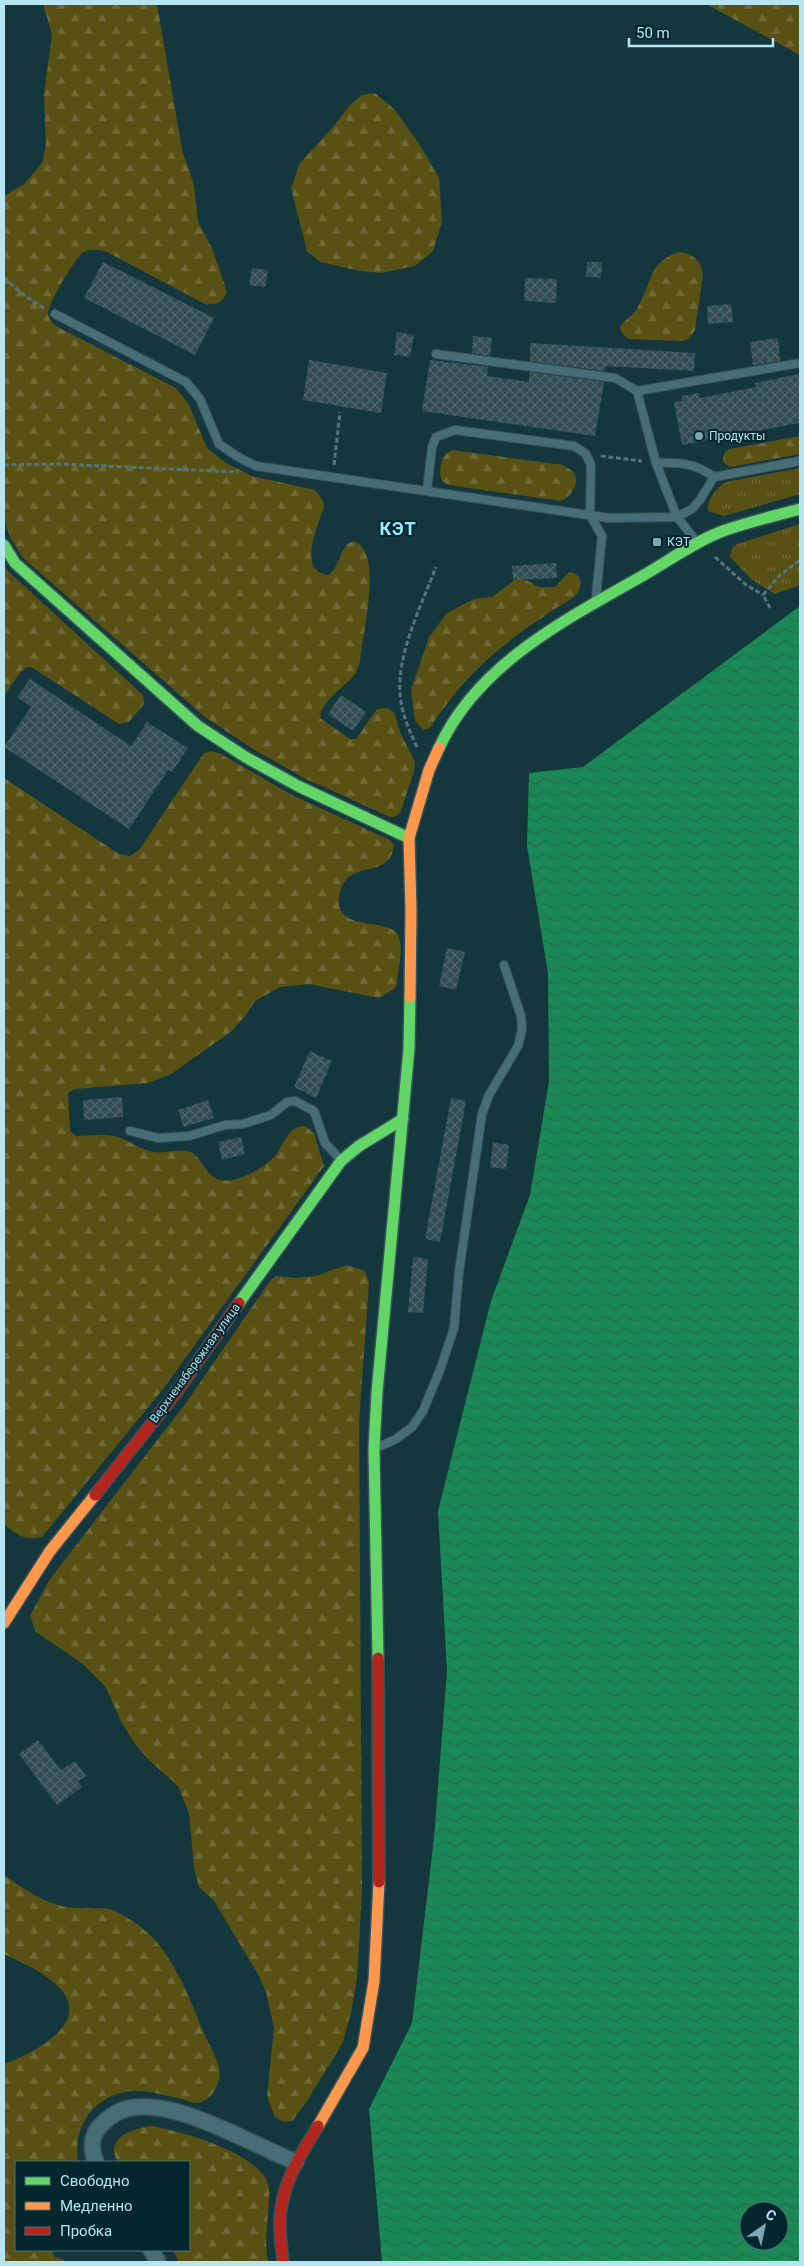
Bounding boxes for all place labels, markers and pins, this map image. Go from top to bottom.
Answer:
place label: Продукты [709,429,765,443]
marker: Продукты [693,430,705,442]
place label: КЭТ [667,535,690,549]
marker: КЭТ [651,536,663,548]

